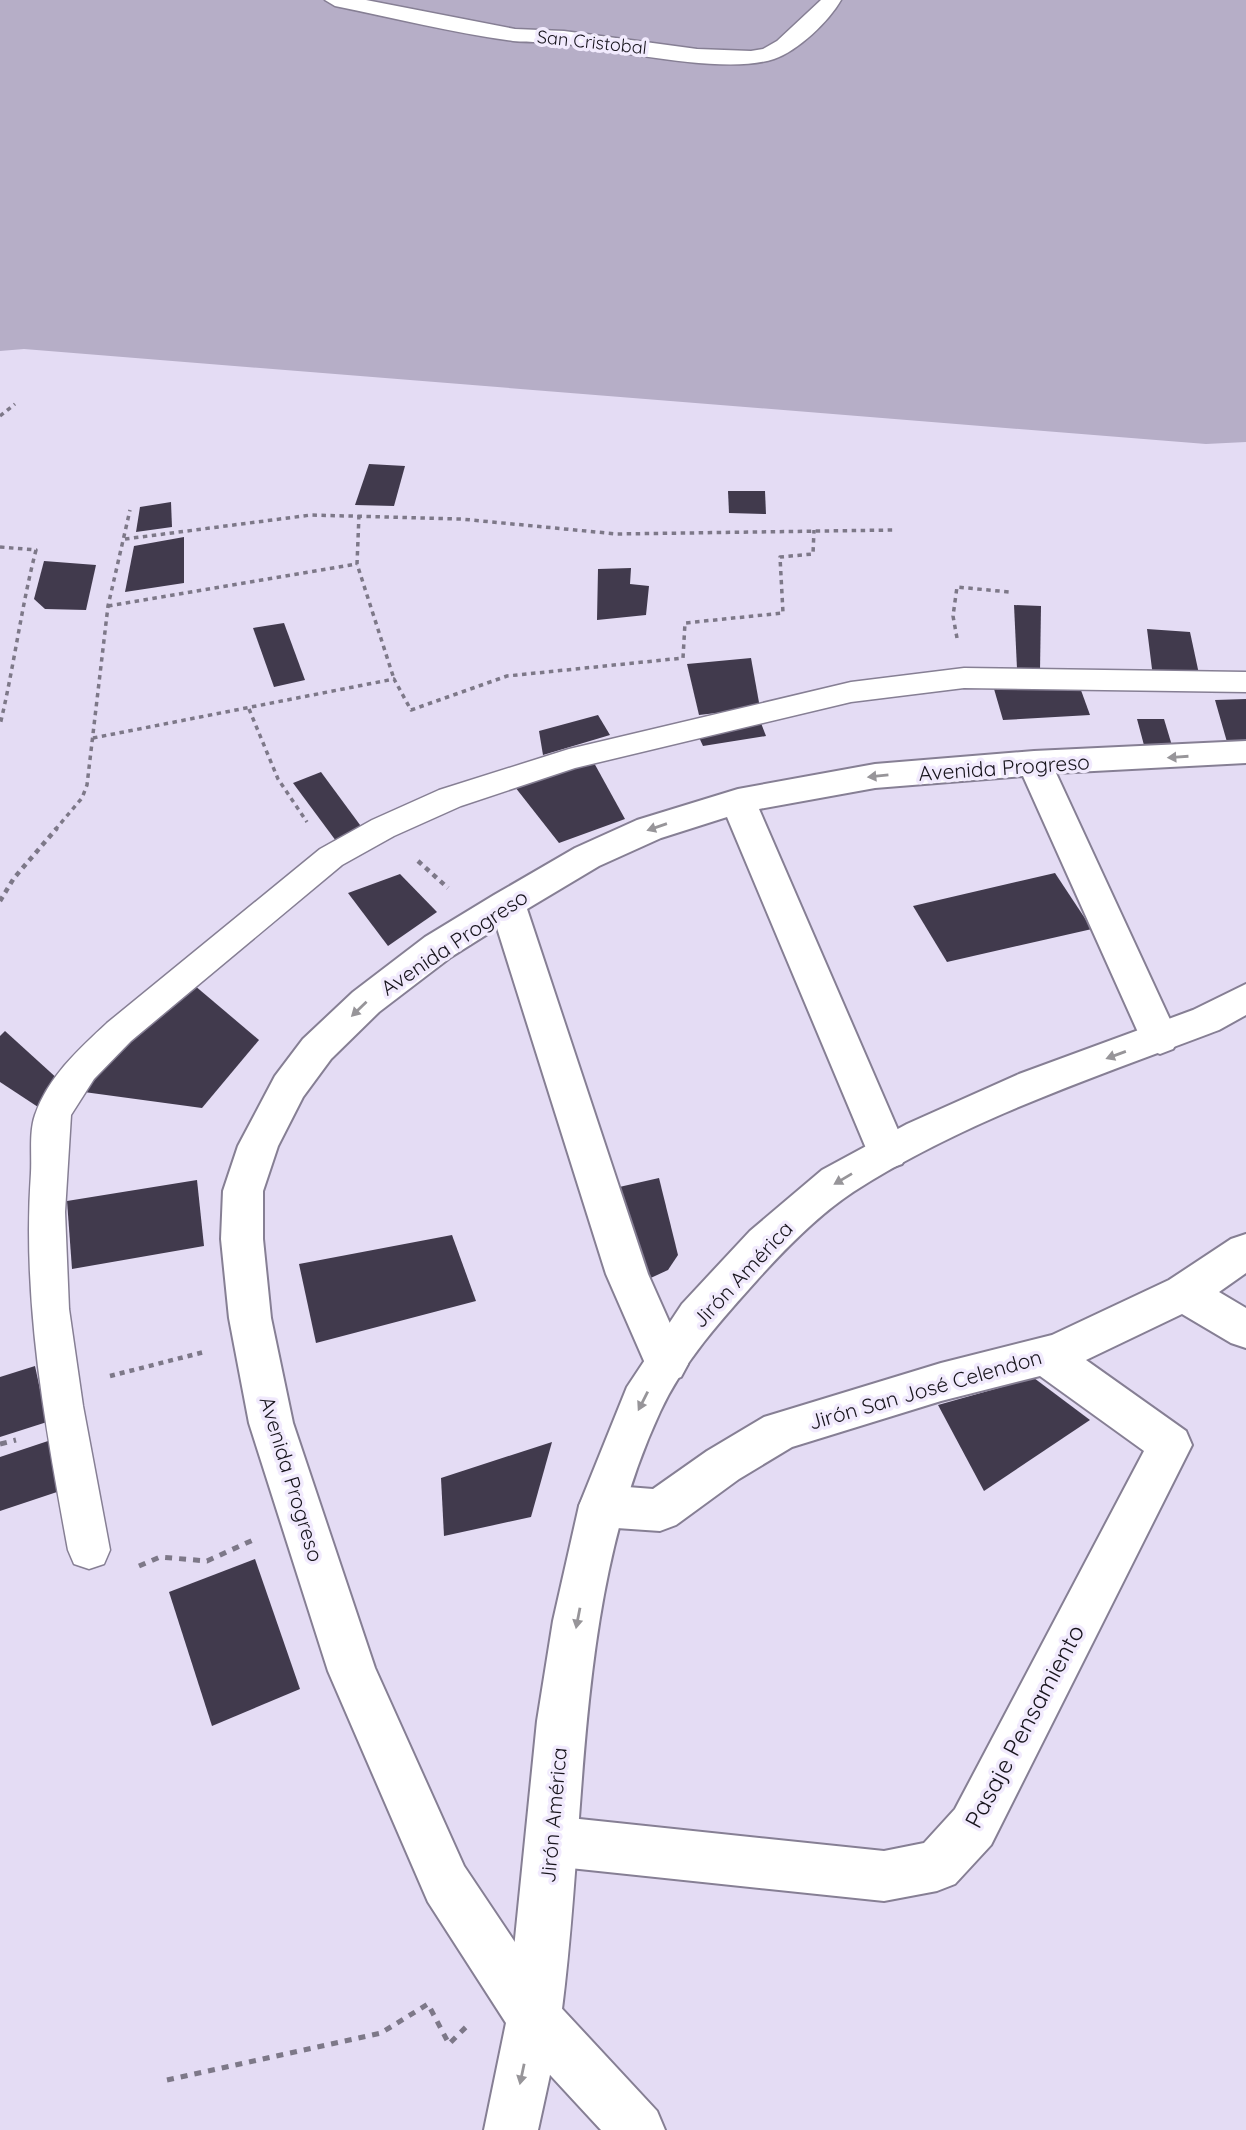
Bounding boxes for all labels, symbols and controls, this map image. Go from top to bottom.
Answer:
street label: San Cristobal [536,25,648,59]
street label: Avenida Progreso [917,748,1091,786]
one-way arrow [1167,752,1189,763]
one-way arrow [867,771,889,782]
one-way arrow [646,822,667,833]
street label: Avenida Progreso [376,883,532,1001]
one-way arrow [351,1000,368,1016]
one-way arrow [1106,1050,1127,1061]
one-way arrow [833,1173,852,1186]
street label: Jirón América [686,1215,798,1333]
street label: Jirón San José Celendon [805,1343,1045,1435]
one-way arrow [638,1391,649,1411]
street label: Avenida Progreso [254,1393,330,1565]
one-way arrow [572,1607,583,1629]
street label: Pasaje Pensamiento [958,1619,1090,1833]
street label: Jirón América [534,1746,572,1884]
one-way arrow [517,2063,528,2085]

